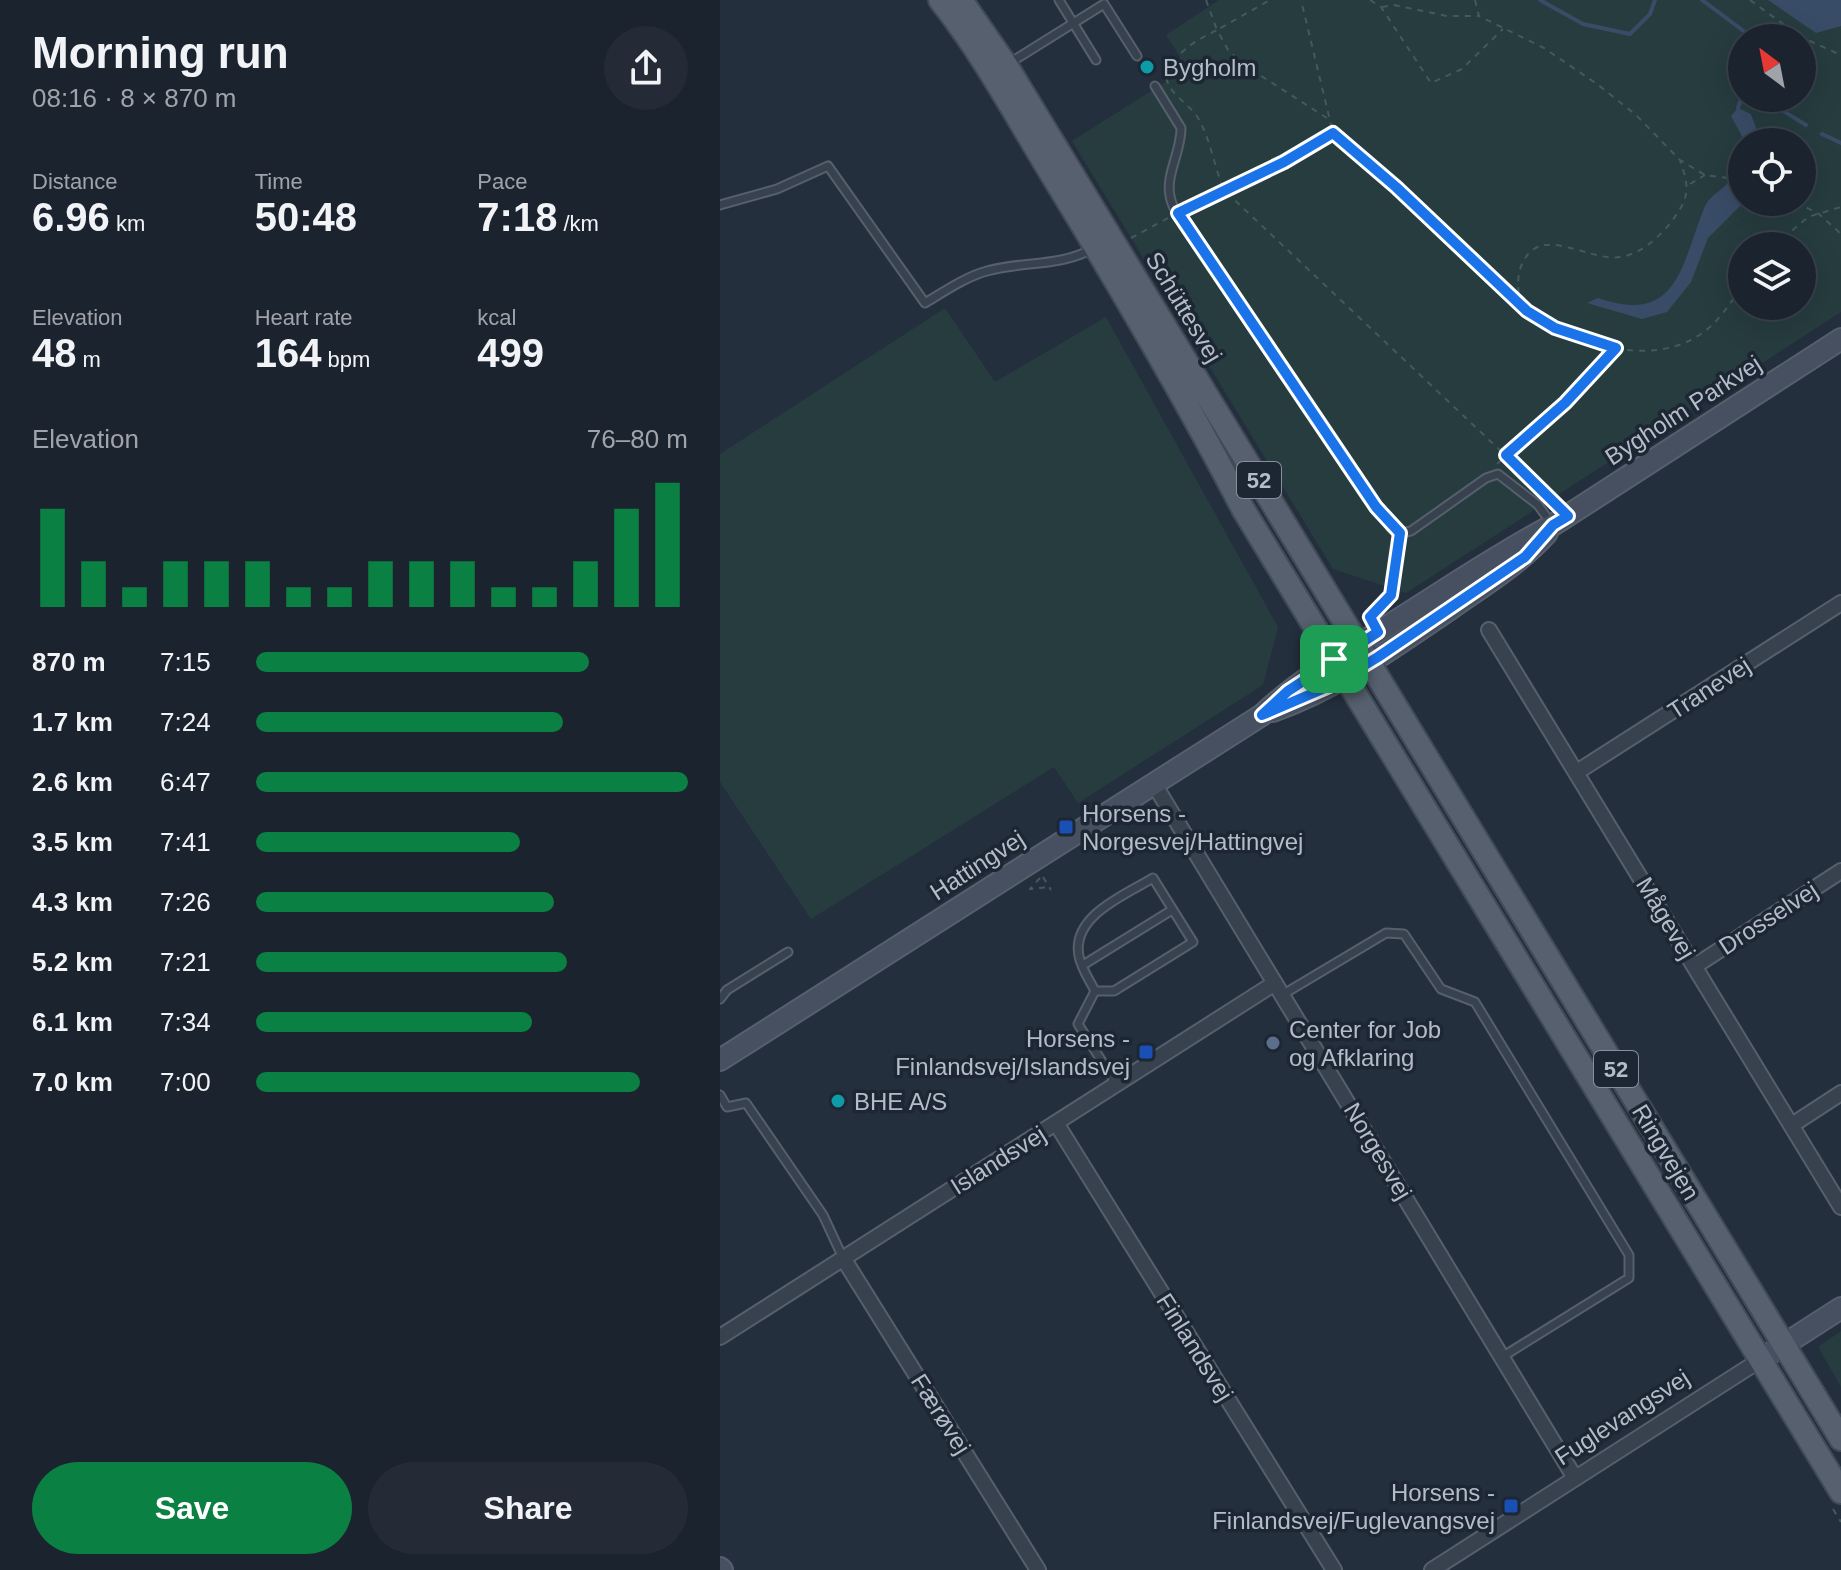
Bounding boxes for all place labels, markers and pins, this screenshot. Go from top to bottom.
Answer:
place label: Bygholm [1163,54,1256,81]
marker: Bygholm [1138,58,1156,76]
pin [1300,625,1368,693]
place label: Horsens - Norgesvej/Hattingvej [1082,800,1303,855]
marker: Horsens - Norgesvej/Hattingvej [1057,818,1075,836]
place label: Center for Job og Afklaring [1289,1016,1441,1071]
place label: Horsens - Finlandsvej/Islandsvej [895,1025,1130,1080]
marker: Center for Job og Afklaring [1264,1034,1282,1052]
marker: Horsens - Finlandsvej/Islandsvej [1137,1043,1155,1061]
place label: BHE A/S [854,1088,947,1115]
marker: BHE A/S [829,1092,847,1110]
place label: Horsens - Finlandsvej/Fuglevangsvej [1212,1479,1495,1534]
marker: Horsens - Finlandsvej/Fuglevangsvej [1502,1497,1520,1515]

